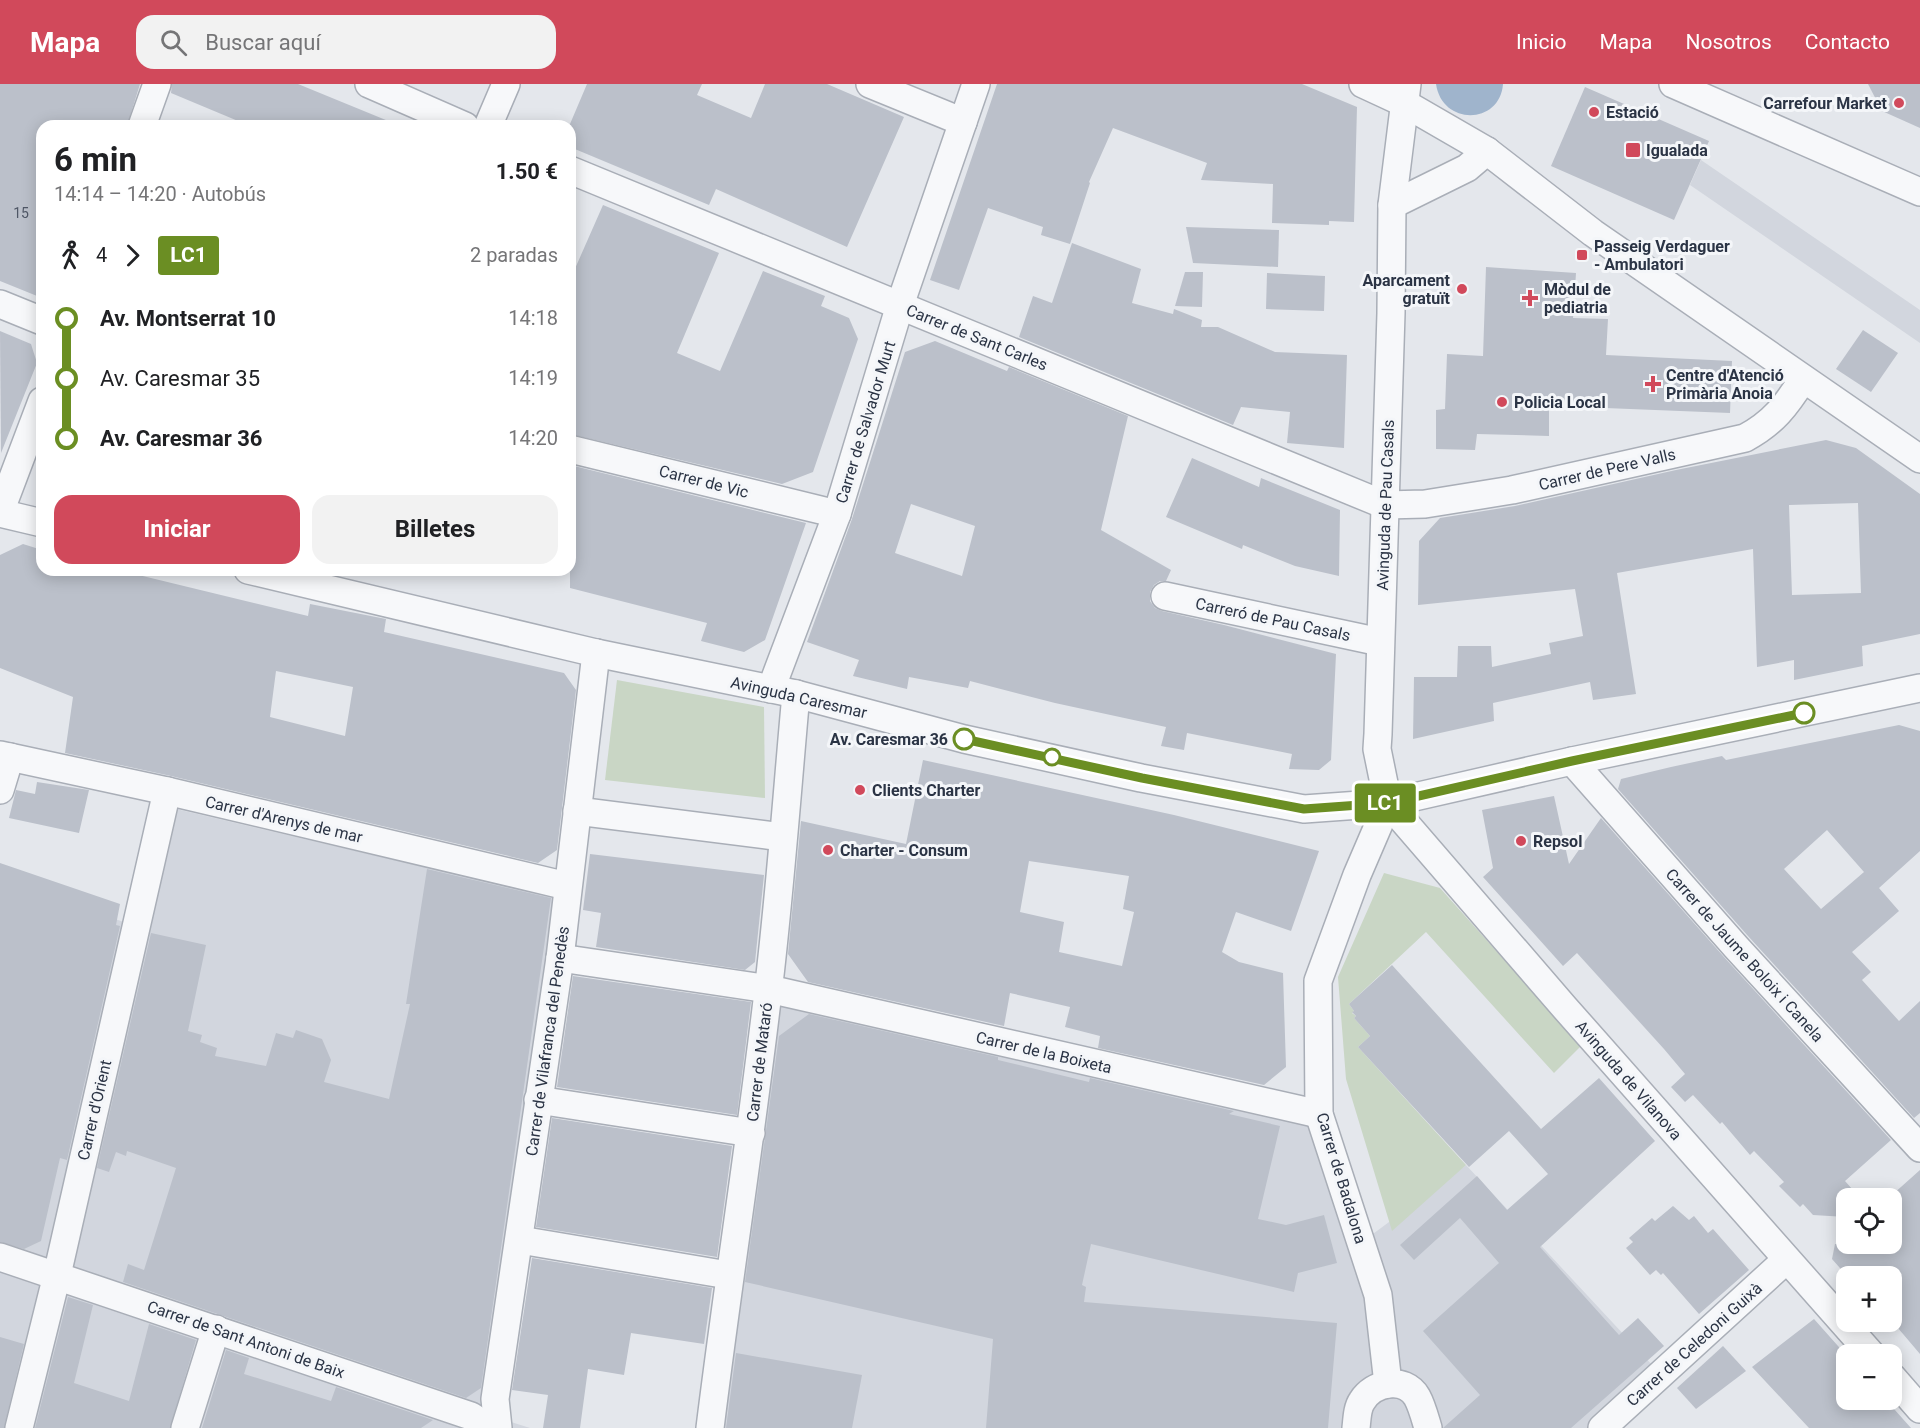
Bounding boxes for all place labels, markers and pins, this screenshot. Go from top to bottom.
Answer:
place label: Carrefour Market [1763,94,1888,113]
marker: Carrefour Market [1892,96,1906,110]
place label: Estació [1606,103,1659,122]
marker: Estació [1587,105,1601,119]
marker: Igualada [1624,141,1642,159]
place label: Igualada [1646,141,1708,160]
place label: Passeig Verdaguer - Ambulatori [1594,237,1730,274]
marker: Passeig Verdaguer - Ambulatori [1575,248,1589,262]
place label: Aparcament gratuït [1362,271,1451,308]
place label: Mòdul de pediatria [1544,280,1611,317]
marker: Aparcament gratuït [1455,282,1469,296]
marker: Mòdul de pediatria [1521,289,1539,307]
place label: Centre d'Atenció Primària Anoia [1666,366,1784,403]
marker: Centre d'Atenció Primària Anoia [1644,375,1662,393]
place label: Policia Local [1514,393,1606,412]
marker: Policia Local [1495,395,1509,409]
unlabelled marker [1793,702,1815,724]
marker: Av. Caresmar 36 [953,728,975,750]
place label: Av. Caresmar 36 [830,730,948,749]
unlabelled marker [1043,748,1061,766]
place label: Clients Charter [872,781,980,800]
marker: Clients Charter [853,783,867,797]
place label: Repsol [1533,832,1582,851]
marker: Repsol [1514,834,1528,848]
place label: Charter - Consum [840,841,968,860]
marker: Charter - Consum [821,843,835,857]

